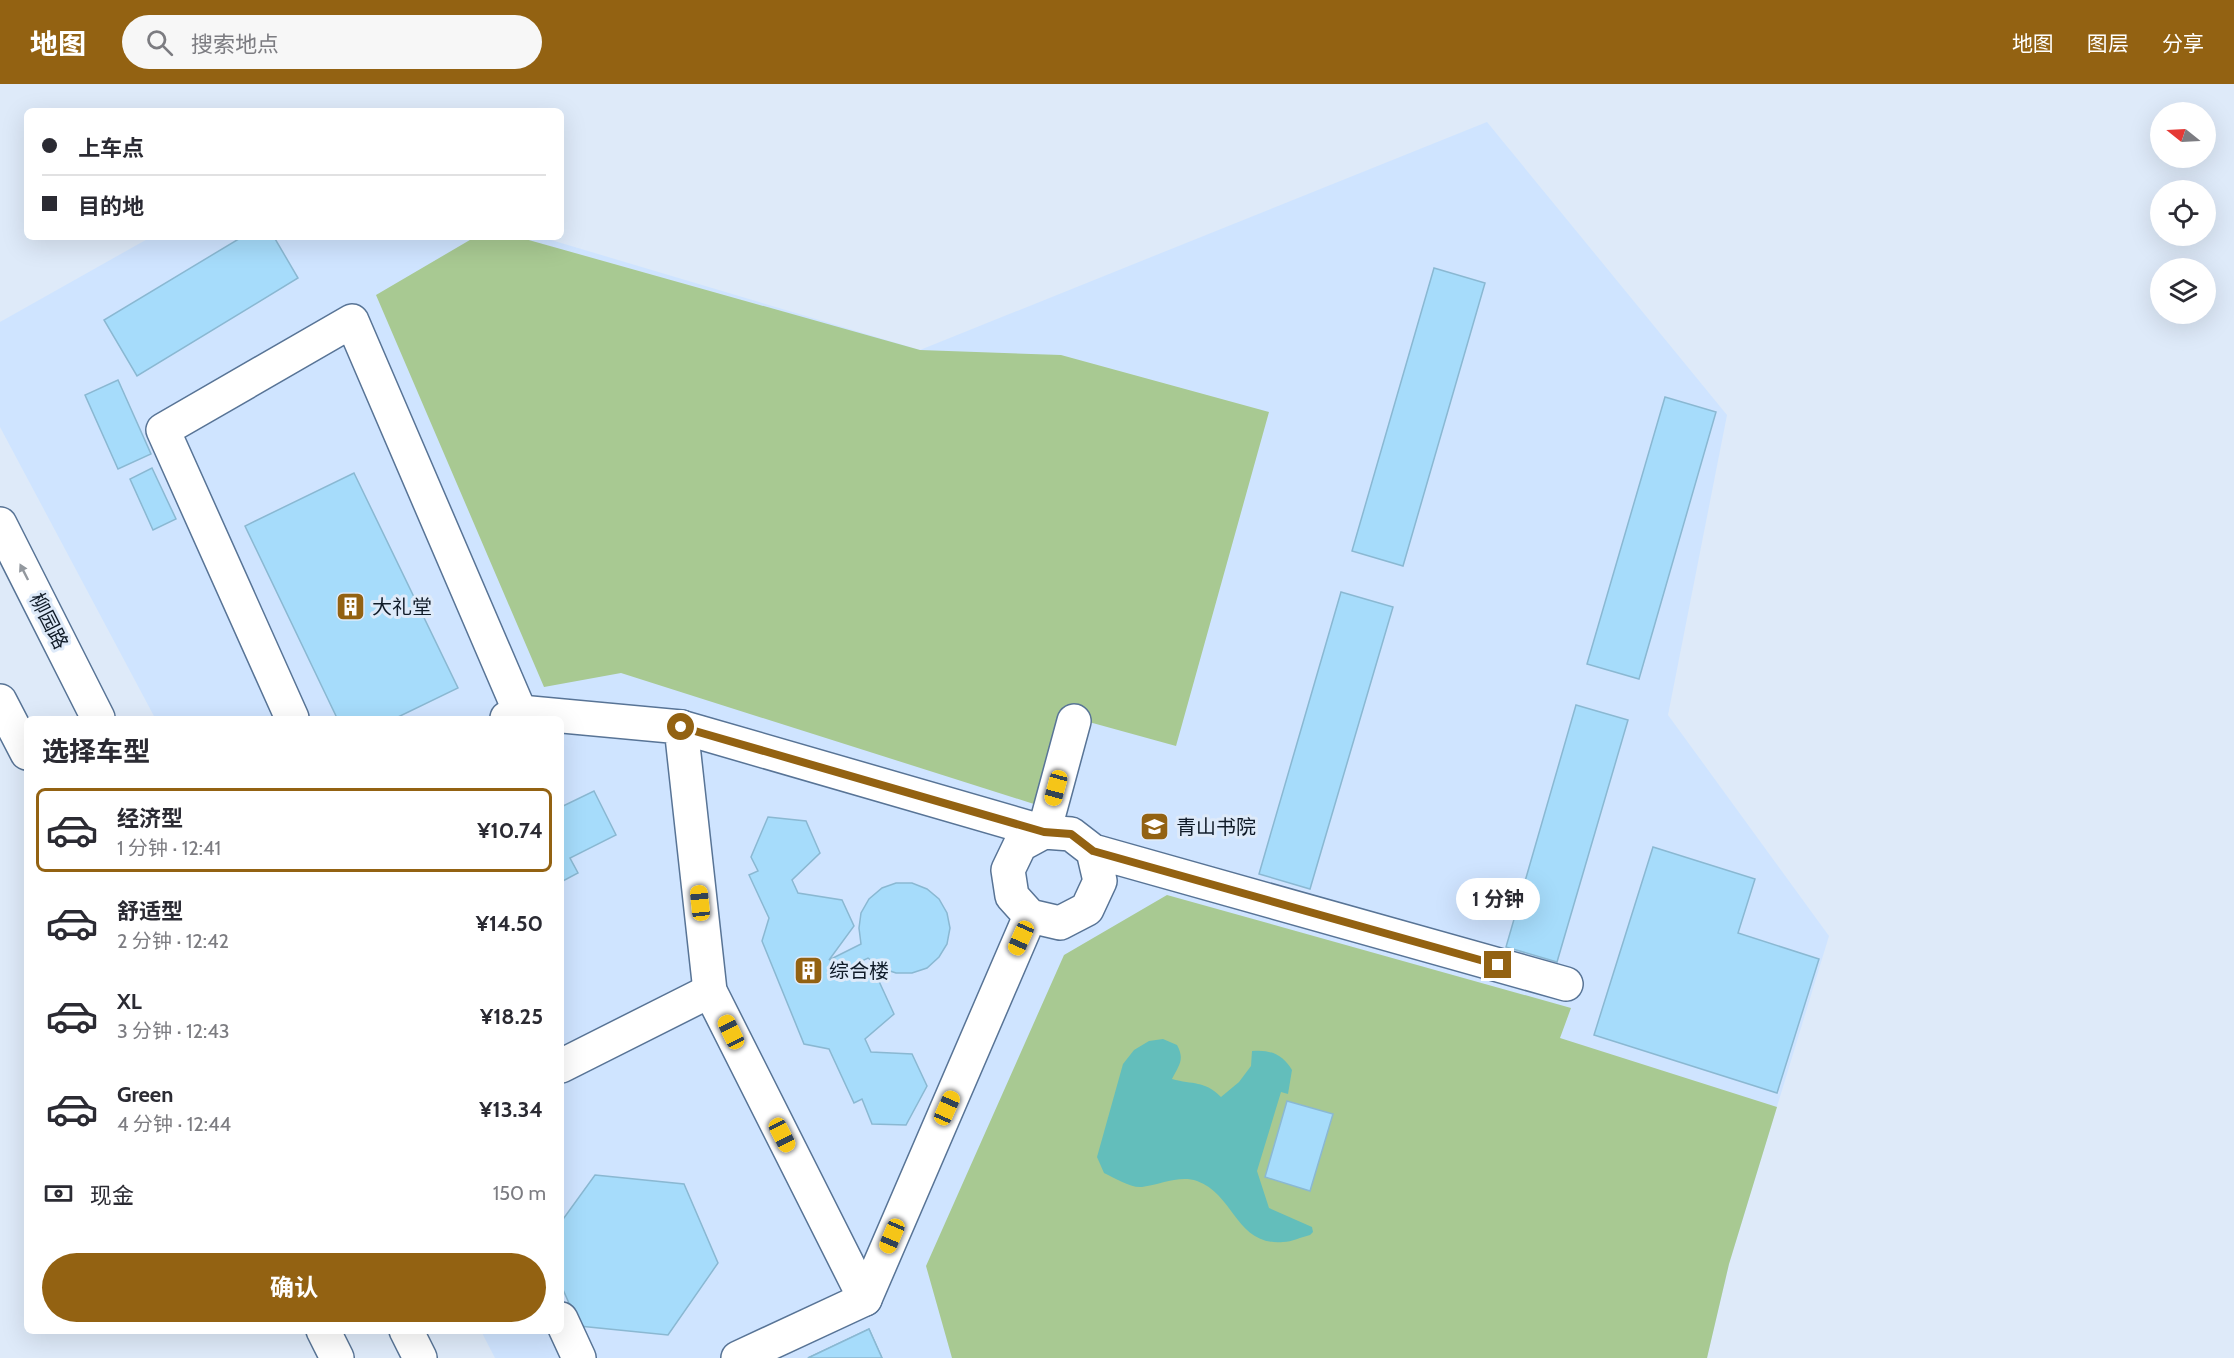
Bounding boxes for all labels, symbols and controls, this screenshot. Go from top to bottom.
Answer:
search box [122,15,542,69]
icon: search [143,26,176,59]
text: 地图 [30,27,86,61]
text: 搜索地点 [191,31,279,58]
text: 地图 [2012,31,2054,56]
text: 图层 [2087,31,2129,56]
text: 分享 [2162,31,2204,56]
north arrow [2150,102,2216,168]
map controls [2150,102,2216,324]
text: 上车点 [78,135,144,162]
button: locate [2150,180,2216,246]
text: 目的地 [78,193,144,220]
button: layers [2150,258,2216,324]
one-way arrow [19,564,29,581]
street label: 柳园路 [25,589,73,653]
building icon: 大礼堂 [335,591,367,623]
place label: 大礼堂 [372,595,432,619]
route start [667,713,694,740]
text: 选择车型 [42,735,150,768]
car [1043,768,1069,808]
icon: car [45,803,99,857]
text: 经济型 [117,805,183,832]
school or university icon: 青山书院 [1139,811,1171,843]
place label: 青山书院 [1176,815,1256,839]
text: ¥10.74 [477,817,543,844]
text: 1 分钟 · 12:41 [117,836,221,860]
callout: 1 分钟 [1456,878,1540,920]
car [689,884,711,922]
text: 1 分钟 [1472,887,1524,911]
icon: car [45,896,99,950]
text: 舒适型 [117,898,183,925]
text: ¥14.50 [476,910,543,937]
car [1005,918,1037,958]
text: 2 分钟 · 12:42 [117,929,229,953]
route end [1484,951,1511,978]
building icon: 综合楼 [792,955,824,987]
place label: 综合楼 [829,959,889,983]
text: XL [117,988,142,1015]
icon: car [45,989,99,1043]
text: ¥18.25 [480,1003,543,1030]
car [715,1012,747,1052]
text: 3 分钟 · 12:43 [117,1019,230,1043]
text: Green [117,1081,173,1108]
icon: car [45,1082,99,1136]
car [931,1088,963,1128]
text: ¥13.34 [479,1096,543,1123]
text: 4 分钟 · 12:44 [117,1112,231,1136]
car [766,1115,798,1155]
icon: cash [42,1177,75,1210]
text: 150 m [493,1181,546,1205]
text: 现金 [90,1182,134,1209]
car [877,1216,907,1256]
button: 确认 [42,1253,546,1322]

